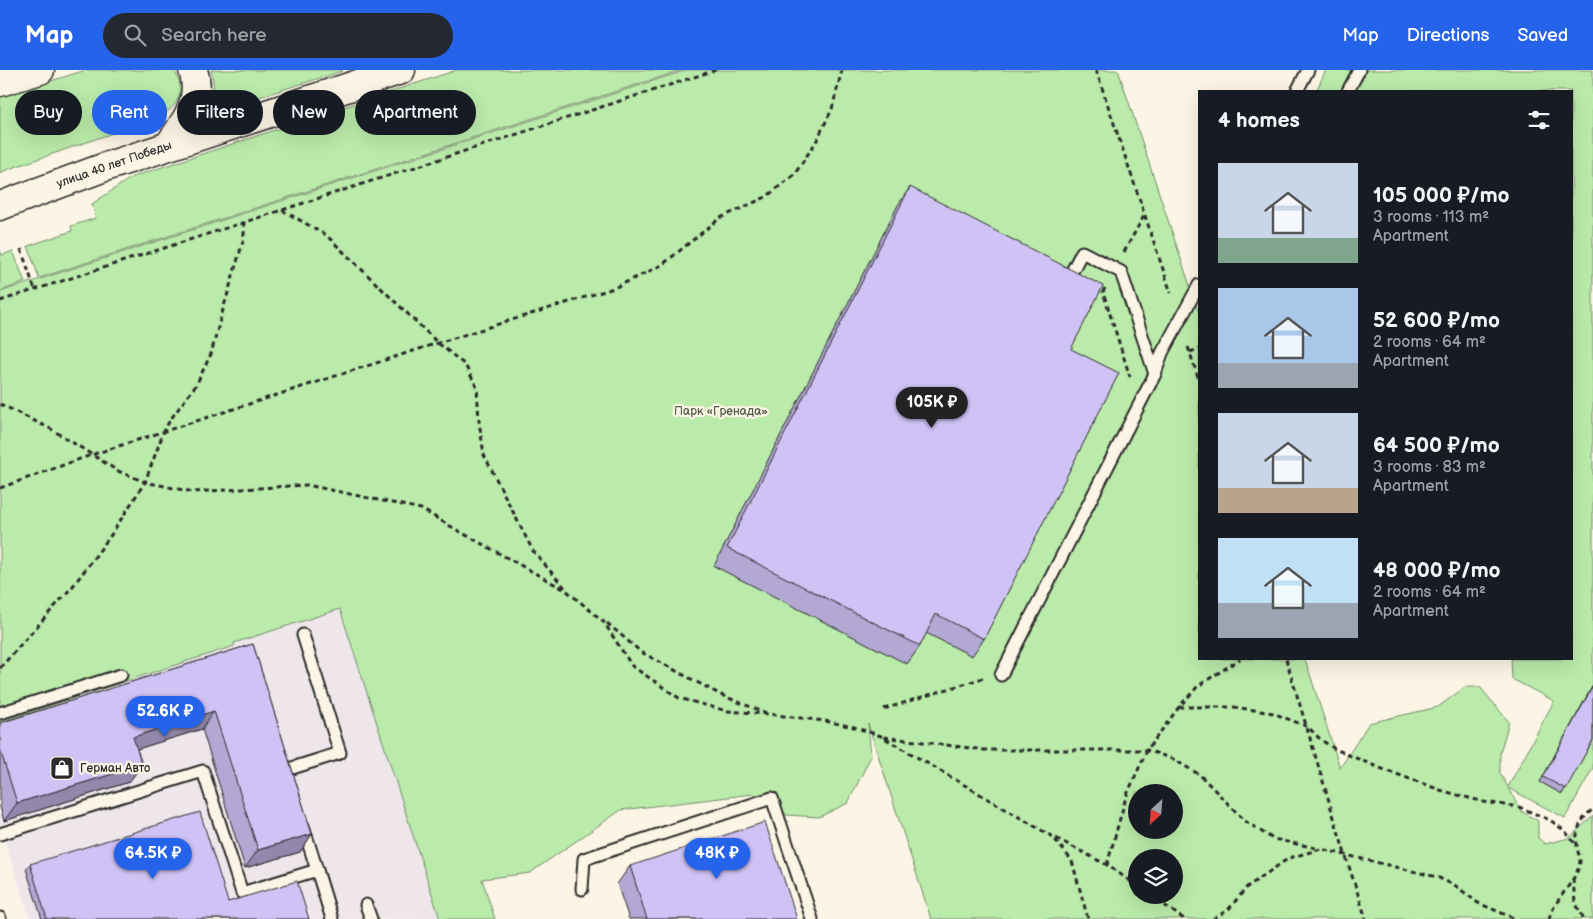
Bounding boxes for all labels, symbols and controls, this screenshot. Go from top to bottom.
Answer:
search box [103,13,453,58]
text: Map [25,21,73,50]
icon: search [121,21,149,49]
text: Search here [161,24,267,47]
text: Map [1343,25,1379,46]
text: Directions [1407,25,1489,46]
text: Saved [1517,25,1568,46]
chip: Buy [15,90,82,135]
chip: Rent [92,90,167,135]
chip: Filters [177,90,263,135]
chip: New [273,90,345,135]
chip: Apartment [355,90,476,135]
icon: filters [1525,106,1553,134]
text: 4 homes [1218,108,1300,133]
street label: улица 40 лет Победы [55,138,174,191]
icon: home [1258,183,1318,243]
text: 105 000 ₽/mo [1373,183,1510,208]
text: 3 rooms · 113 m² [1373,208,1489,227]
text: Apartment [1373,227,1449,246]
icon: home [1258,308,1318,368]
text: 52 600 ₽/mo [1373,308,1500,333]
text: 2 rooms · 64 m² [1373,333,1486,352]
text: Apartment [1373,352,1449,371]
pin: 105K ₽ [891,386,973,429]
text: 105K ₽ [907,393,957,412]
park label: Парк «Гренада» [674,404,768,419]
icon: home [1258,433,1318,493]
text: 64 500 ₽/mo [1373,433,1500,458]
text: 3 rooms · 83 m² [1373,458,1486,477]
text: Apartment [1373,477,1449,496]
icon: home [1258,558,1318,618]
text: 48 000 ₽/mo [1373,558,1501,583]
text: 2 rooms · 64 m² [1373,583,1486,602]
text: Apartment [1373,602,1449,621]
pin: 52.6K ₽ [119,696,211,738]
text: 52.6K ₽ [137,702,193,721]
shop icon: Герман Авто [49,755,75,781]
place label: Герман Авто [80,761,150,776]
north arrow [1128,784,1182,839]
map controls [1128,784,1183,904]
pin: 64.5K ₽ [107,838,199,880]
pin: 48K ₽ [682,838,752,880]
text: 64.5K ₽ [125,844,181,863]
text: 48K ₽ [695,844,739,863]
button: layers [1128,849,1183,904]

